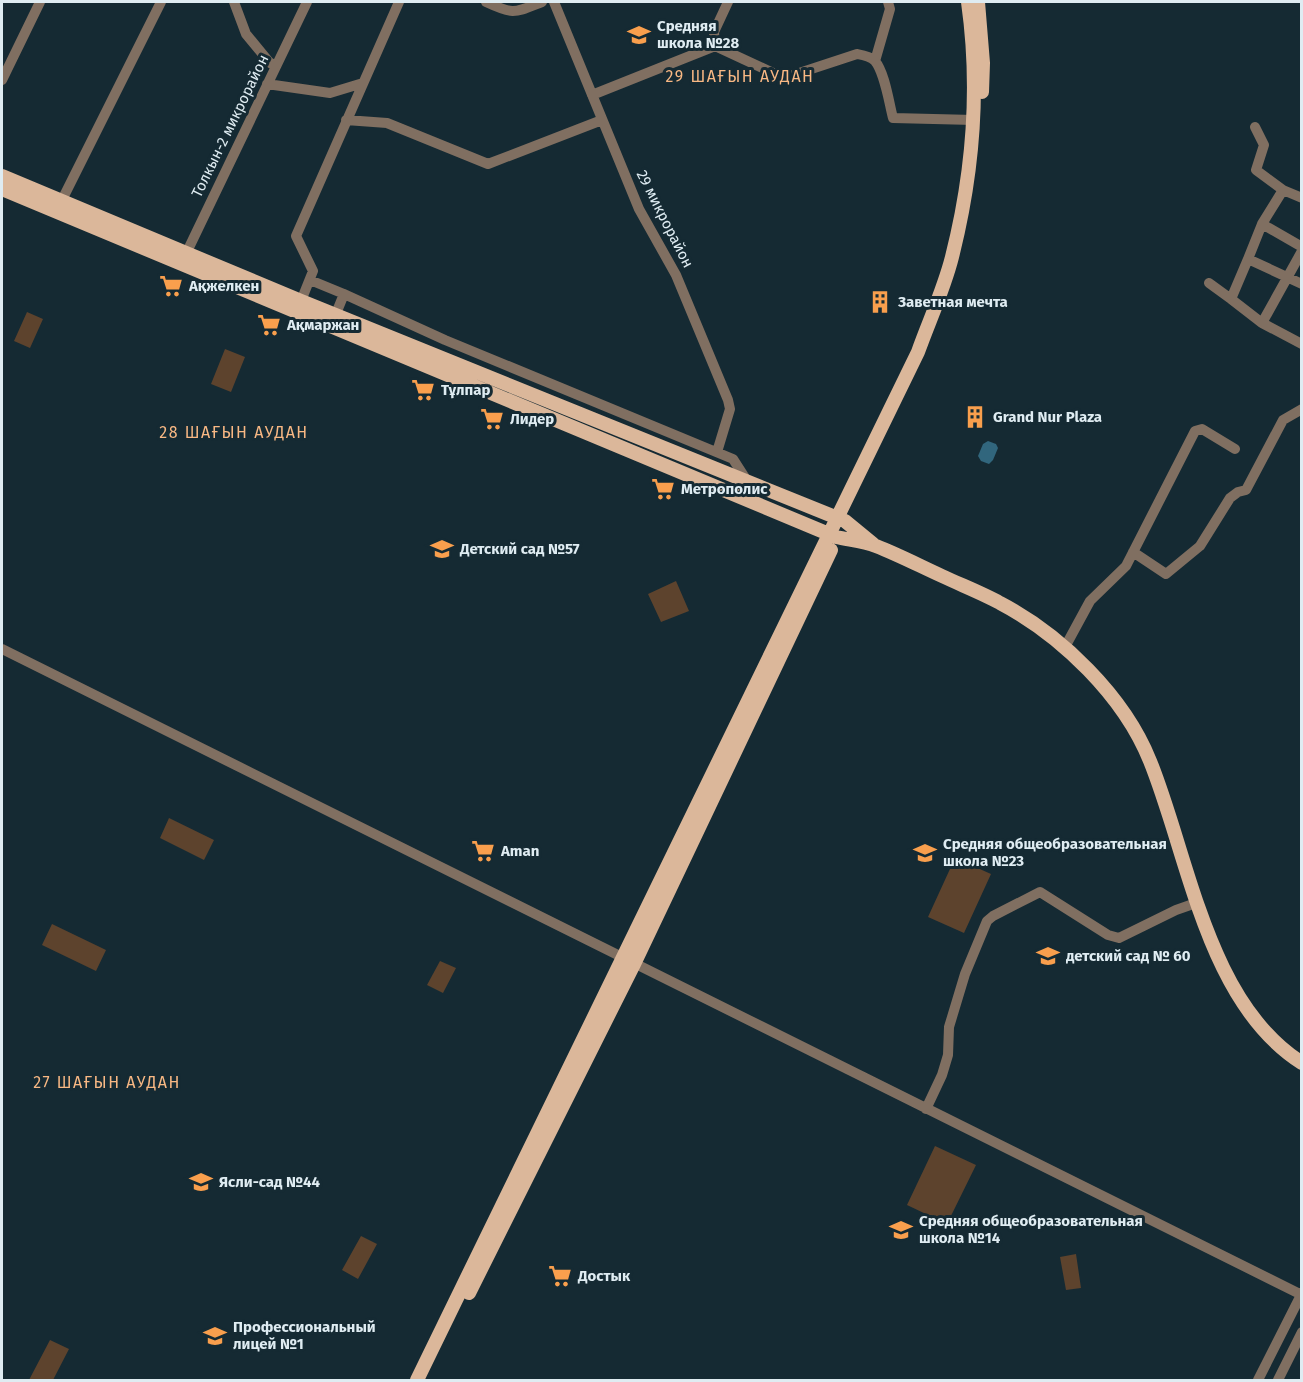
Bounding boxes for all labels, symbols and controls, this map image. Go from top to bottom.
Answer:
place label: Средняя школа №28 [657,17,739,52]
school or university icon: Средняя школа №28 [626,22,652,48]
street label: Толкын-2 микрорайон [188,52,272,200]
district label: 29 ШАҒЫН АУДАН [666,67,814,86]
street label: 29 микрорайон [633,167,697,271]
supermarket icon: Ақжелкен [158,273,184,299]
place label: Ақжелкен [188,277,259,295]
building icon: Заветная мечта [867,289,893,315]
place label: Заветная мечта [897,293,1008,311]
supermarket icon: Ақмаржан [256,312,282,338]
place label: Ақмаржан [286,316,359,334]
supermarket icon: Тұлпар [410,377,436,403]
place label: Тұлпар [441,381,490,399]
building icon: Grand Nur Plaza [962,404,988,430]
supermarket icon: Лидер [479,406,505,432]
place label: Grand Nur Plaza [993,408,1102,426]
place label: Лидер [510,410,554,428]
district label: 28 ШАҒЫН АУДАН [159,423,309,442]
supermarket icon: Метрополис [650,476,676,502]
place label: Метрополис [681,480,768,498]
school or university icon: Детский сад №57 [429,536,455,562]
place label: Детский сад №57 [459,540,580,558]
place label: Средняя общеобразовательная школа №23 [943,835,1167,870]
supermarket icon: Aman [470,838,496,864]
school or university icon: Средняя общеобразовательная школа №23 [912,840,938,866]
place label: Aman [500,842,539,860]
school or university icon: детский сад № 60 [1035,943,1061,969]
place label: детский сад № 60 [1066,947,1191,965]
district label: 27 ШАҒЫН АУДАН [33,1073,181,1092]
school or university icon: Ясли-сад №44 [188,1169,214,1195]
place label: Ясли-сад №44 [219,1173,320,1191]
place label: Cредняя общеобразовательная школа №14 [919,1212,1143,1247]
school or university icon: Cредняя общеобразовательная школа №14 [888,1217,914,1243]
supermarket icon: Достык [547,1263,573,1289]
place label: Достык [577,1267,631,1285]
place label: Профессиональный лицей №1 [233,1318,376,1353]
school or university icon: Профессиональный лицей №1 [202,1323,228,1349]

